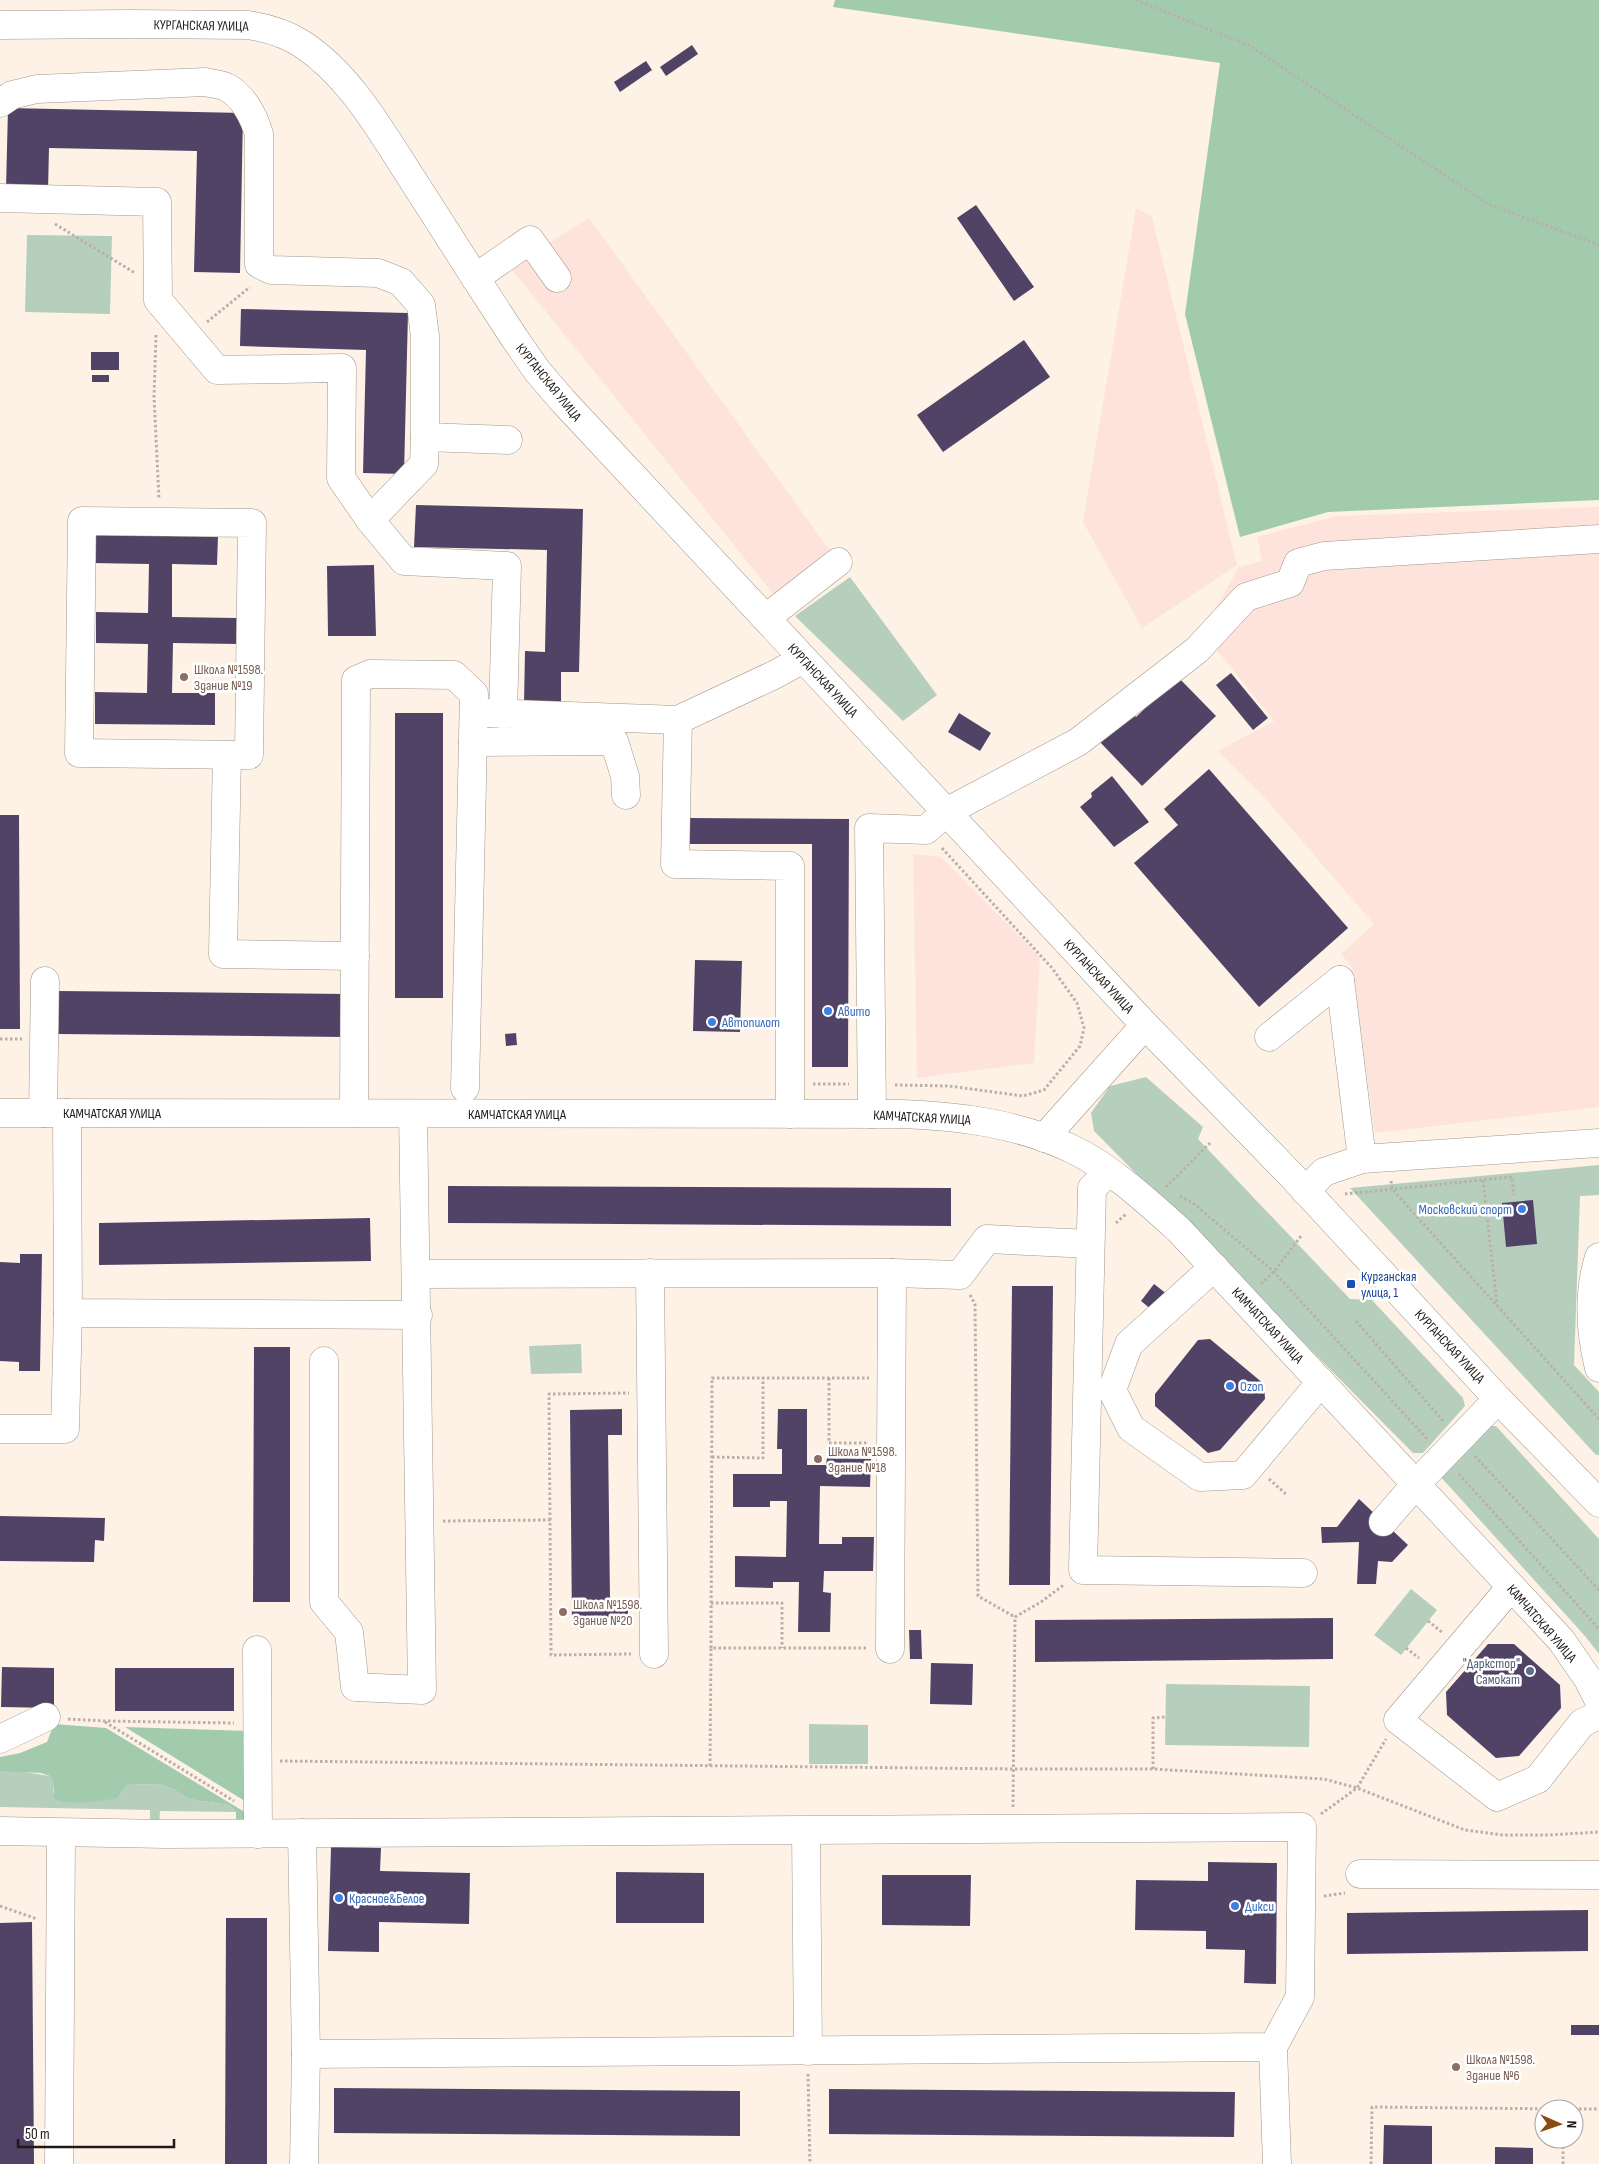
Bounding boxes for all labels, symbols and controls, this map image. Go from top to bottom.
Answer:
street label: КУРГАНСКАЯ УЛИЦА [153,16,250,35]
street label: КУРГАНСКАЯ УЛИЦА [512,340,586,425]
street label: КУРГАНСКАЯ УЛИЦА [784,640,862,722]
place label: Школа №1598. Здание №19 [194,661,263,694]
marker: Школа №1598. Здание №19 [178,671,190,683]
street label: КУРГАНСКАЯ УЛИЦА [1060,936,1138,1018]
place label: Авито [837,1003,871,1020]
marker: Авито [822,1005,834,1017]
place label: Автопилот [721,1014,780,1031]
marker: Автопилот [706,1016,718,1028]
street label: КАМЧАТСКАЯ УЛИЦА [63,1105,162,1122]
street label: КАМЧАТСКАЯ УЛИЦА [468,1106,567,1123]
street label: КАМЧАТСКАЯ УЛИЦА [873,1106,972,1129]
place label: Московский спорт [1419,1201,1512,1218]
marker: Московский спорт [1516,1203,1528,1215]
place label: Курганская улица, 1 [1361,1268,1416,1301]
marker: Курганская улица, 1 [1345,1278,1357,1290]
street label: КАМЧАТСКАЯ УЛИЦА [1228,1284,1308,1368]
street label: КУРГАНСКАЯ УЛИЦА [1411,1306,1489,1388]
place label: Ozon [1240,1378,1264,1395]
marker: Ozon [1224,1380,1236,1392]
place label: Школа №1598. Здание №18 [828,1443,897,1476]
marker: Школа №1598. Здание №18 [812,1453,824,1465]
street label: КАМЧАТСКАЯ УЛИЦА [1503,1581,1581,1667]
place label: Школа №1598. Здание №20 [573,1596,642,1629]
marker: Школа №1598. Здание №20 [557,1606,569,1618]
place label: "Даркстор" Самокат [1463,1655,1520,1688]
marker: "Даркстор" Самокат [1524,1665,1536,1677]
place label: Красное&Белое [349,1890,424,1907]
marker: Красное&Белое [333,1892,345,1904]
place label: Дикси [1245,1898,1274,1915]
marker: Дикси [1229,1900,1241,1912]
place label: Школа №1598. Здание №6 [1466,2051,1535,2084]
marker: Школа №1598. Здание №6 [1450,2061,1462,2073]
north arrow [1534,2099,1584,2149]
scale bar [18,2116,174,2148]
text: N [1563,2120,1580,2128]
text: 50 m [25,2125,50,2144]

